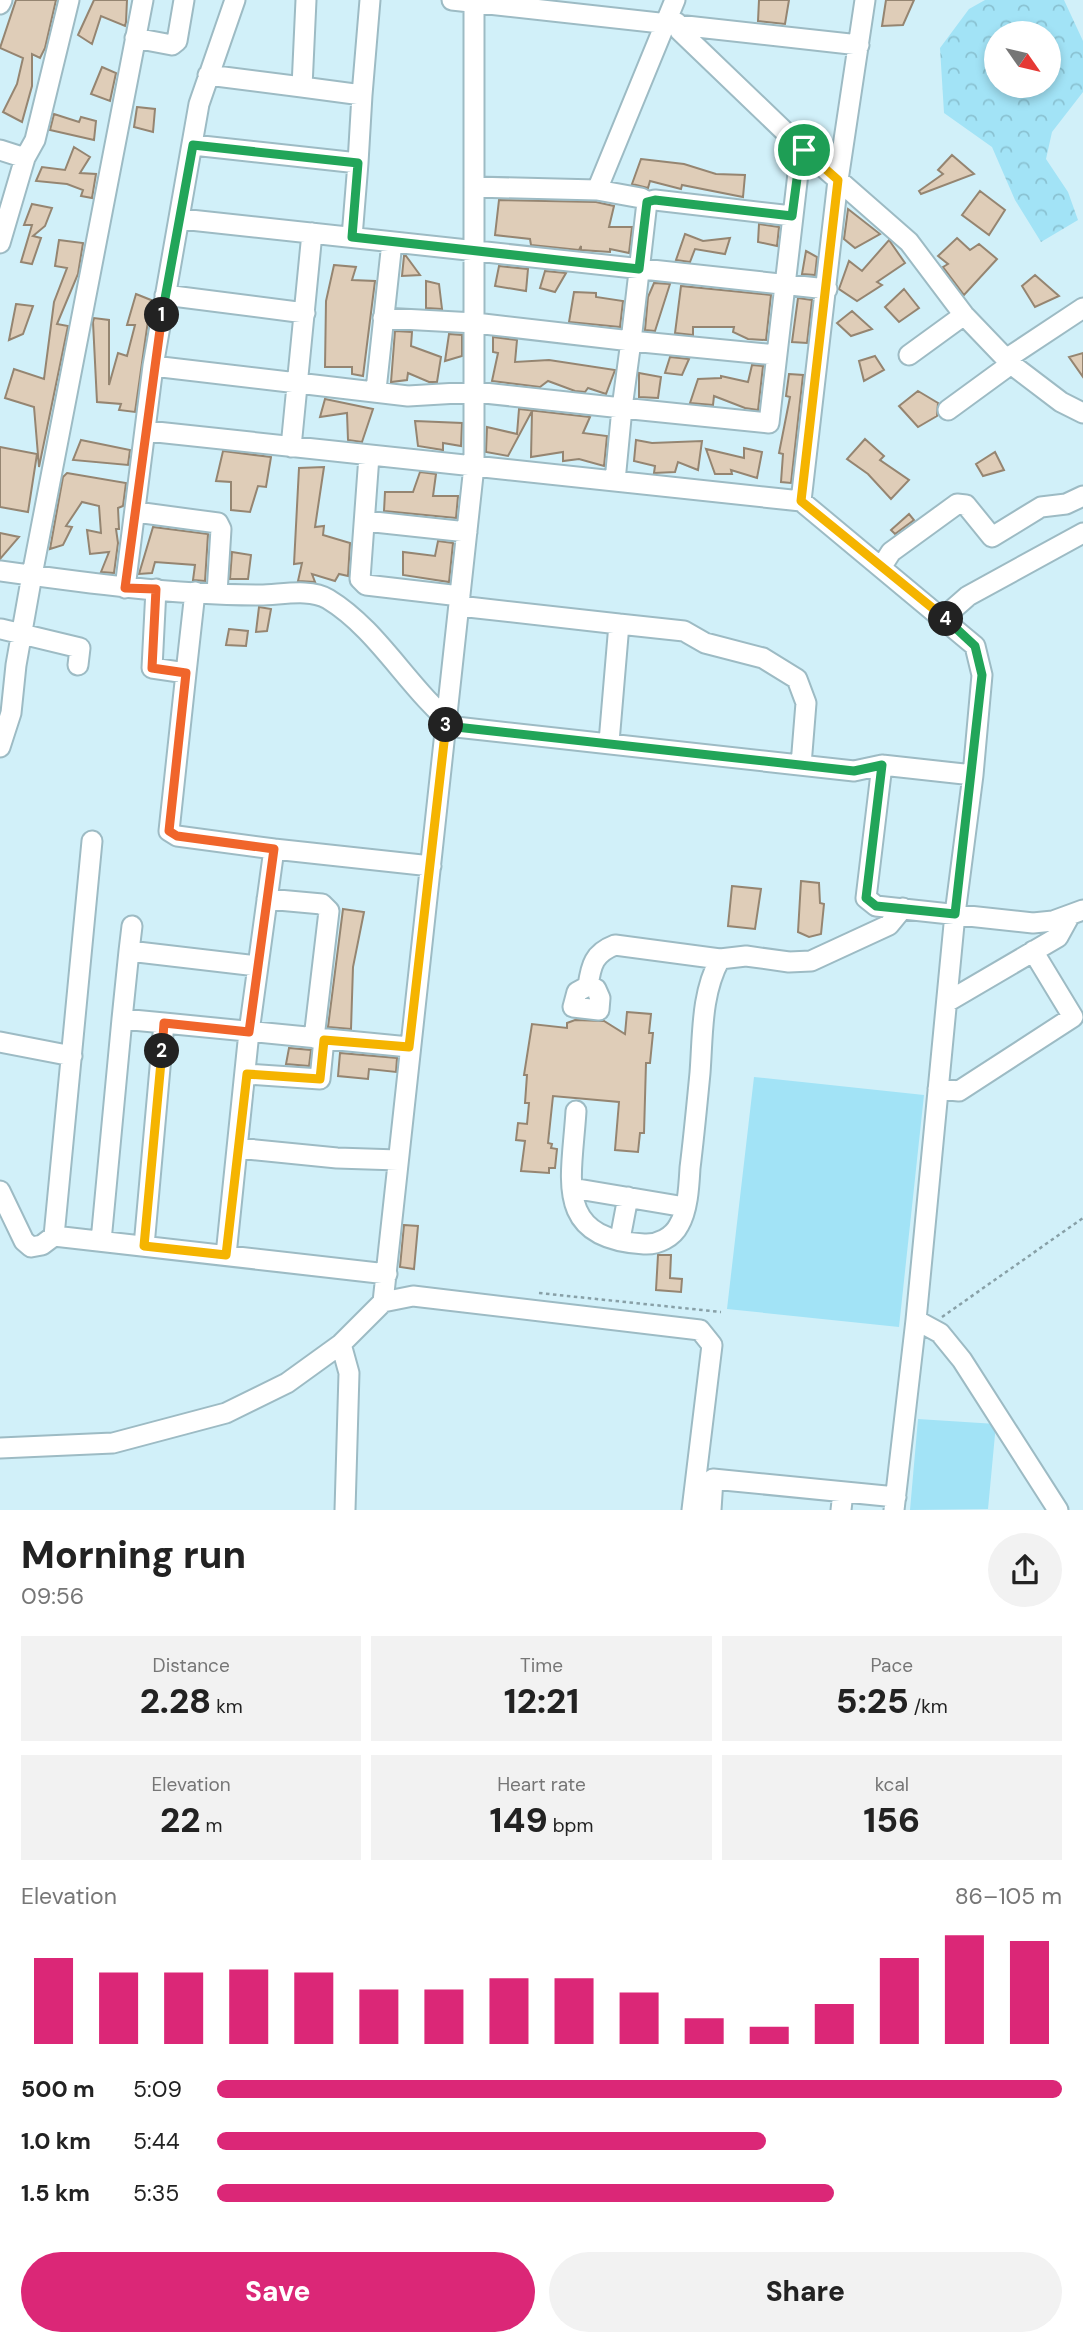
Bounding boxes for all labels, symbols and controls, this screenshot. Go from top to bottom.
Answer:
north arrow [984,21,1060,98]
map controls [984,21,1061,98]
pin [774,120,834,180]
icon: arrive [785,131,823,169]
pin: 1 [144,298,180,332]
text: 1 [158,302,165,327]
pin: 4 [928,602,964,636]
text: 4 [939,606,952,631]
pin: 3 [428,708,464,742]
text: 3 [440,712,451,737]
pin: 2 [144,1034,180,1068]
text: 2 [156,1038,167,1063]
text: Morning run [21,1530,246,1580]
button: share [988,1533,1062,1607]
text: 09:56 [21,1581,84,1611]
text: Distance [153,1653,230,1678]
text: Time [520,1653,563,1678]
text: Pace [871,1653,913,1678]
text: 2.28 [140,1678,211,1724]
text: 12:21 [504,1678,579,1724]
text: 5:25 [836,1678,909,1724]
text: km [211,1694,243,1719]
text: /km [909,1694,948,1719]
text: Elevation [152,1772,231,1797]
text: Heart rate [497,1772,586,1797]
text: kcal [875,1772,909,1797]
text: 22 [160,1797,200,1843]
text: 149 [490,1797,548,1843]
text: 156 [863,1797,920,1843]
text: m [200,1813,222,1838]
text: bpm [548,1813,593,1838]
text: Elevation [21,1881,117,1911]
text: 86–105 m [955,1881,1062,1911]
text: 500 m [21,2074,95,2104]
text: 5:09 [133,2074,182,2104]
text: 1.0 km [21,2126,91,2156]
text: 5:44 [133,2126,180,2156]
text: 1.5 km [21,2178,90,2208]
text: 5:35 [133,2178,179,2208]
button: Save [21,2252,535,2332]
button: Share [549,2252,1062,2332]

